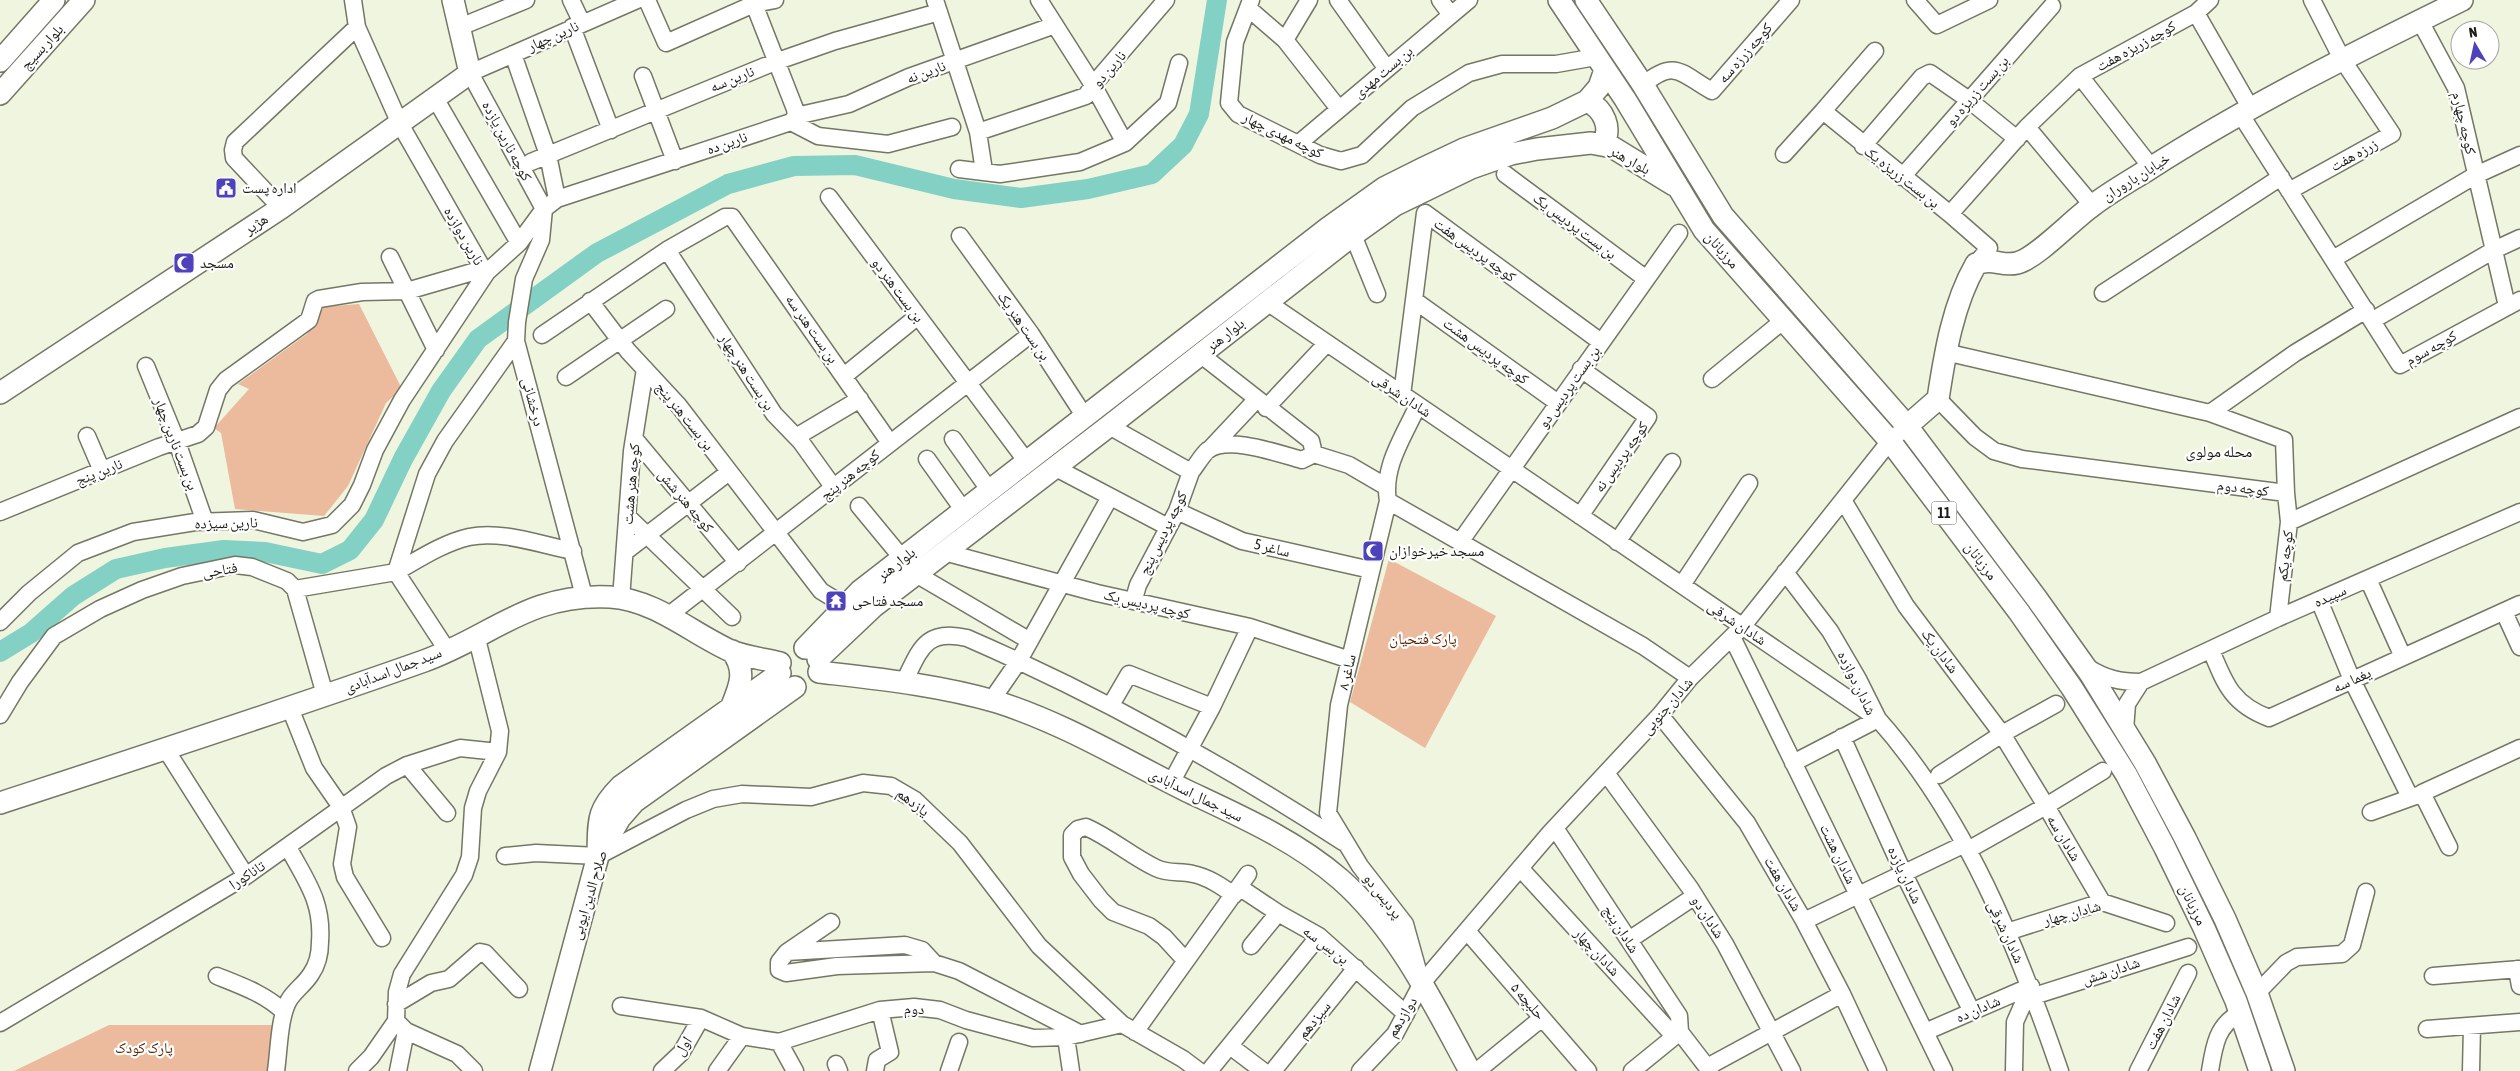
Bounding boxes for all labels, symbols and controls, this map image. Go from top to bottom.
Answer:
street label: نارین چهار [524,17,582,57]
street label: کوچه زریزه هفت [2093,17,2179,75]
street label: کوچه زرزه سه [1714,19,1776,87]
street label: بلوار بسیج [17,20,68,74]
north arrow [2450,20,2500,70]
text: N [2468,24,2478,41]
street label: بن بست مهدی [1350,42,1417,103]
street label: نارین دو [1088,47,1131,92]
street label: بن بست زریزه دو [1941,52,2013,131]
street label: نارین نه [904,57,948,88]
street label: نارین سه [707,62,757,97]
street label: کوچه چهارم [2447,90,2480,156]
street label: کوچه نارین یازده [477,98,536,185]
street label: کوچه مهدی چهار [1238,107,1326,163]
street label: نارین ده [704,128,750,159]
street label: زرزه هفت [2327,135,2381,175]
street label: بلوار هنر [1605,141,1654,179]
street label: بن بست زریزه یک [1860,142,1943,213]
street label: خیابان باروران [2099,149,2174,206]
public building icon: اداره پست [214,176,238,200]
place label: اداره پست [242,179,297,197]
street label: بن بست پردیس یک [1529,189,1620,264]
street label: نارین دوازده [439,204,488,269]
street label: هژیر [240,210,271,239]
street label: کوچه پردیس هفت [1430,214,1520,287]
street label: مرزبانان [1700,228,1743,273]
mosque icon: مسجد [172,251,196,275]
place label: مسجد [200,254,234,271]
street label: بن بست هنر دو [867,254,928,327]
street label: بن بست هنر یک [993,288,1054,365]
street label: بن بست هنر سه [781,291,842,368]
street label: بلوار هنر [1201,314,1248,356]
street label: کوچه پردیس هشت [1439,314,1532,389]
street label: کوچه سوم [2402,327,2460,370]
street label: بن بست هنر چهار [714,329,779,414]
street label: بن بست پردیس دو [1534,342,1605,432]
street label: شادان شرقی [1369,369,1435,422]
street label: درخشانی [517,376,548,429]
street label: بن بست هنر پنج [651,378,718,455]
street label: بن بست نارین چهار [149,394,202,493]
street label: کوچه پردیس نه [1590,418,1653,496]
district label: محله مولوی [2186,442,2252,462]
street label: کوچه هنر هشت [618,443,644,525]
street label: کوچه هنر پنج [817,446,884,505]
street label: نارین پنج [73,454,126,490]
street label: کوچه هنر شش [654,466,718,537]
street label: کوچه دوم [2216,476,2270,501]
street label: کوچه پردیس پنج [1135,488,1192,578]
road number: 11 [1932,502,1956,524]
street label: نارین سیزده [194,513,258,534]
street label: کوچه یکم [2273,529,2298,583]
street label: ساغر 5 [1252,535,1292,561]
street label: مرزبانان [1960,538,2001,584]
mosque icon: مسجد خیرخوازان [1361,539,1385,563]
place label: مسجد خیرخوازان [1389,542,1484,561]
street label: بلوار هنر [872,543,919,585]
street label: فتاحی [201,559,239,582]
street label: سپیده [2311,581,2349,611]
street label: کوچه پردیس یک [1102,585,1192,624]
temple icon: مسجد فتاحی [824,589,848,613]
place label: مسجد فتاحی [852,592,923,611]
street label: شادان شرقی [1704,597,1770,650]
street label: شادان یک [1917,625,1963,678]
park label: پارک فتحیان [1389,630,1457,649]
street label: سید جمال اسدآبادی [342,643,445,698]
street label: شادان دوازده [1833,648,1880,719]
street label: ساغر ٨ [1334,652,1360,692]
street label: یغما سه [2330,664,2374,696]
street label: شادان جنوبی [1637,674,1697,739]
street label: سید جمال اسدآبادی [1146,764,1246,827]
street label: یازدهم [892,784,933,821]
street label: شادان سه [2042,812,2085,865]
street label: شادان هشت [1815,821,1860,887]
street label: شادان یازده [1883,843,1926,907]
street label: صلاح الدین ایوبی [567,848,612,942]
street label: شادان هفت [1759,854,1806,915]
street label: تاناکورا [226,856,269,893]
street label: پردیس دو [1359,870,1406,923]
street label: مرزبانان [2175,882,2211,929]
street label: شادان دو [1687,892,1729,942]
street label: شادان چهار [2040,897,2103,931]
street label: شادان شرقی [1983,898,2028,967]
street label: شادان پنج [1598,902,1643,957]
street label: بن بس سه [1299,922,1353,969]
street label: شادان چهار [1569,924,1624,981]
street label: شادان شش [2080,953,2142,990]
street label: حلبچه ۵ [1507,979,1549,1023]
street label: شادان هفت [2141,991,2186,1053]
street label: شادان ده [1953,992,2003,1027]
street label: دوازدهم [1383,993,1422,1041]
street label: سیزدهم [1293,998,1335,1043]
street label: دوم [904,1000,924,1019]
street label: اول [670,1033,697,1060]
park label: پارک کودک [115,1039,173,1057]

